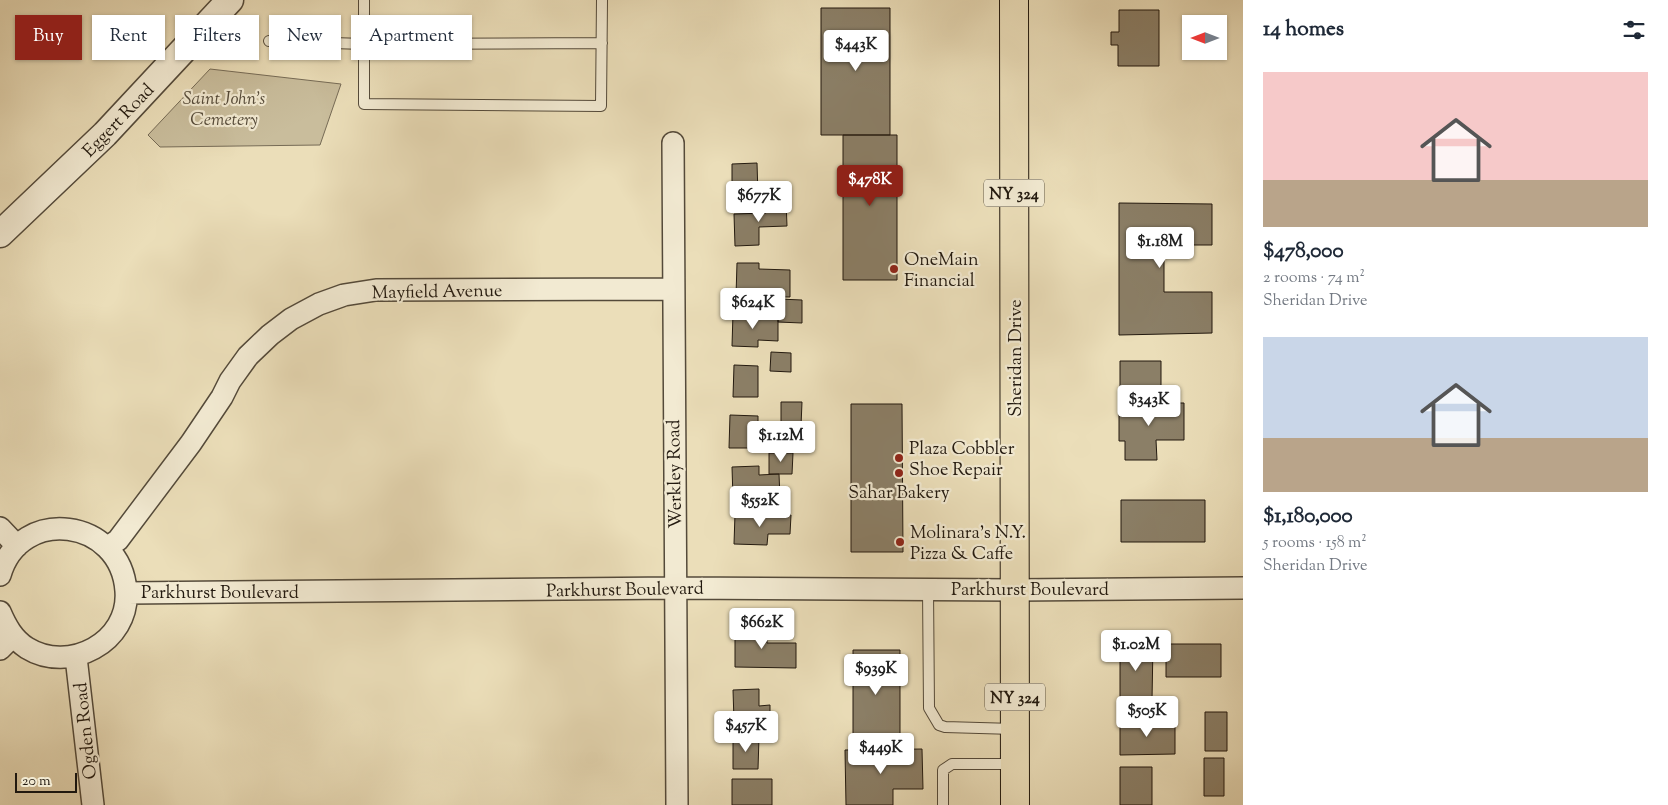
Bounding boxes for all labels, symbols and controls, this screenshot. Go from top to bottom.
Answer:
chip: Buy [15,15,82,60]
chip: Rent [92,15,165,60]
chip: Filters [175,15,259,60]
chip: New [269,15,341,60]
chip: Apartment [351,15,472,60]
north arrow [1182,15,1228,60]
map controls [1182,15,1227,60]
text: 14 homes [1263,15,1344,45]
icon: filters [1620,16,1648,44]
pin: $443K [821,30,891,72]
text: $443K [835,34,877,57]
street label: Eggert Road [77,79,161,164]
park label: Saint John's Cemetery [183,87,265,134]
icon: home [1411,105,1501,195]
pin: $478K [835,164,905,207]
text: $478K [848,169,892,192]
pin: $677K [724,180,794,223]
road number: NY 324 [984,180,1044,207]
text: $677K [737,185,781,208]
pin: $1.18M [1119,226,1201,269]
text: $1.18M [1137,231,1183,254]
text: $478,000 [1263,237,1344,267]
place label: OneMain Financial [904,248,979,295]
marker: OneMain Financial [888,263,900,275]
text: 2 rooms · 74 m² [1263,267,1365,290]
street label: Mayfield Avenue [372,279,503,307]
pin: $624K [718,288,788,330]
text: Sheridan Drive [1263,290,1367,313]
text: $624K [731,292,775,315]
street label: Sheridan Drive [1004,299,1030,417]
icon: home [1411,370,1501,460]
pin: $343K [1114,384,1184,427]
text: $343K [1128,389,1170,412]
street label: Werkley Road [662,419,690,529]
pin: $1.12M [740,420,822,463]
text: $1.12M [758,425,804,448]
place label: Plaza Cobbler Shoe Repair [909,437,1015,484]
marker: Plaza Cobbler Shoe Repair [893,452,905,464]
marker: Sahar Bakery [893,467,905,479]
place label: Sahar Bakery [848,481,950,507]
pin: $552K [725,486,795,528]
text: $552K [741,490,779,513]
text: $1,180,000 [1263,502,1353,532]
place label: Molinara's N.Y. Pizza & Caffe [910,521,1026,568]
text: 5 rooms · 158 m² [1263,532,1367,555]
marker: Molinara's N.Y. Pizza & Caffe [894,536,906,548]
text: Sheridan Drive [1263,555,1367,578]
street label: Parkhurst Boulevard [546,577,704,605]
street label: Parkhurst Boulevard [951,578,1109,604]
street label: Parkhurst Boulevard [141,581,299,607]
pin: $662K [727,608,797,650]
text: $662K [740,612,784,635]
pin: $1.02M [1095,630,1177,672]
text: $1.02M [1112,634,1160,657]
pin: $939K [841,654,911,696]
text: $939K [855,658,897,681]
street label: Ogden Road [69,681,105,781]
road number: NY 324 [985,684,1045,710]
pin: $505K [1112,696,1182,738]
text: $505K [1127,700,1167,723]
pin: $457K [711,710,781,753]
text: $457K [725,715,767,738]
pin: $449K [846,732,916,775]
text: $449K [859,737,903,760]
scale bar [15,770,78,793]
text: 20 m [22,772,51,792]

